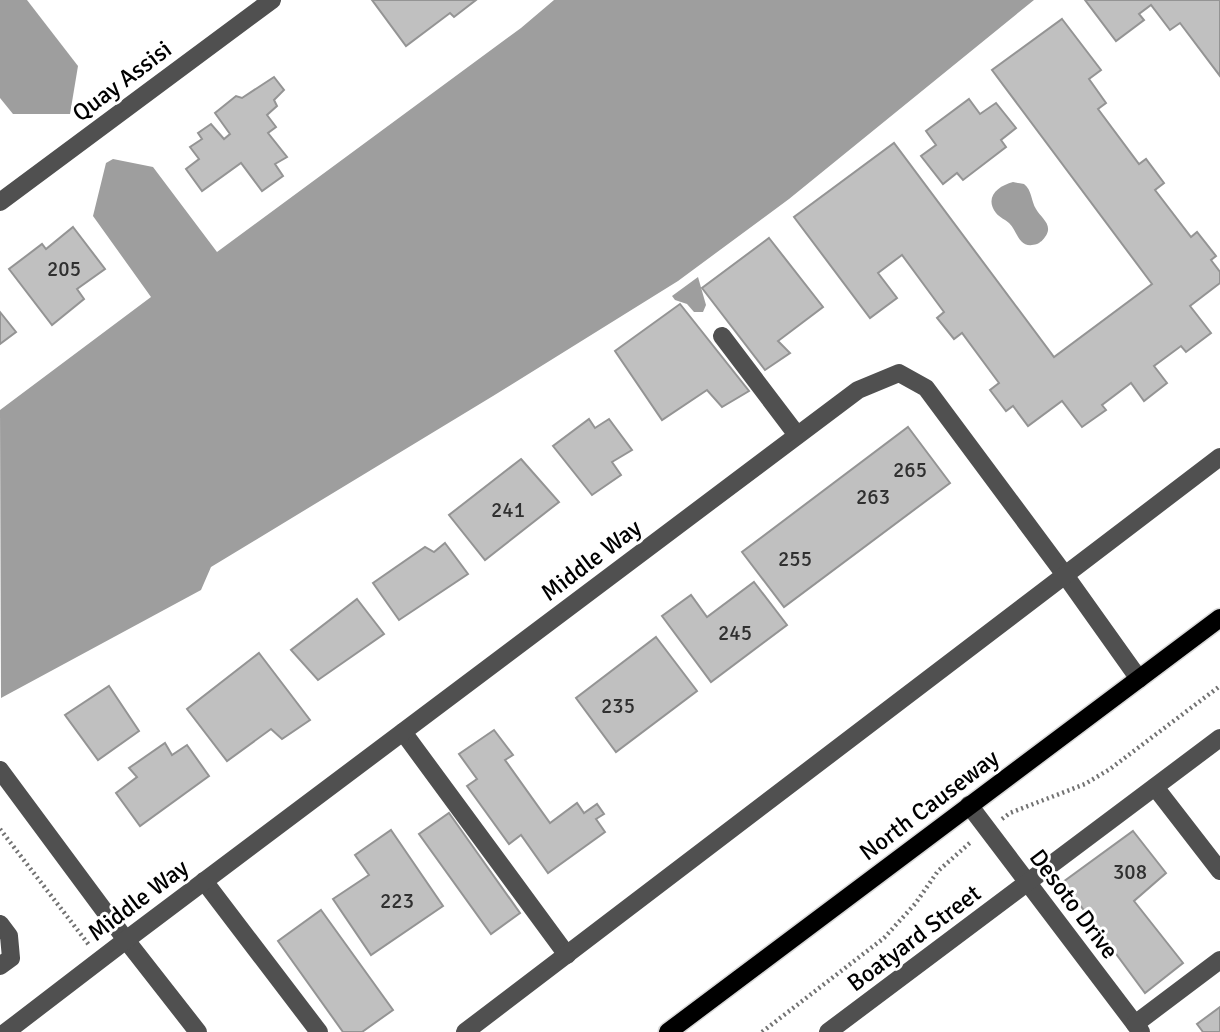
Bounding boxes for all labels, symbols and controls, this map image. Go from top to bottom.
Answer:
street label: Quay Assisi [66,34,178,128]
house number: 205 [47,256,81,282]
house number: 265 [893,457,927,483]
house number: 263 [856,484,890,510]
house number: 241 [491,497,525,523]
street label: Middle Way [535,513,647,607]
house number: 255 [778,546,812,572]
house number: 245 [718,620,752,646]
house number: 235 [601,693,635,719]
street label: North Causeway [853,743,1005,867]
street label: Desoto Drive [1023,843,1125,965]
street label: Middle Way [82,853,194,947]
house number: 308 [1113,859,1147,885]
street label: Boatyard Street [841,878,987,998]
house number: 223 [380,888,414,914]

